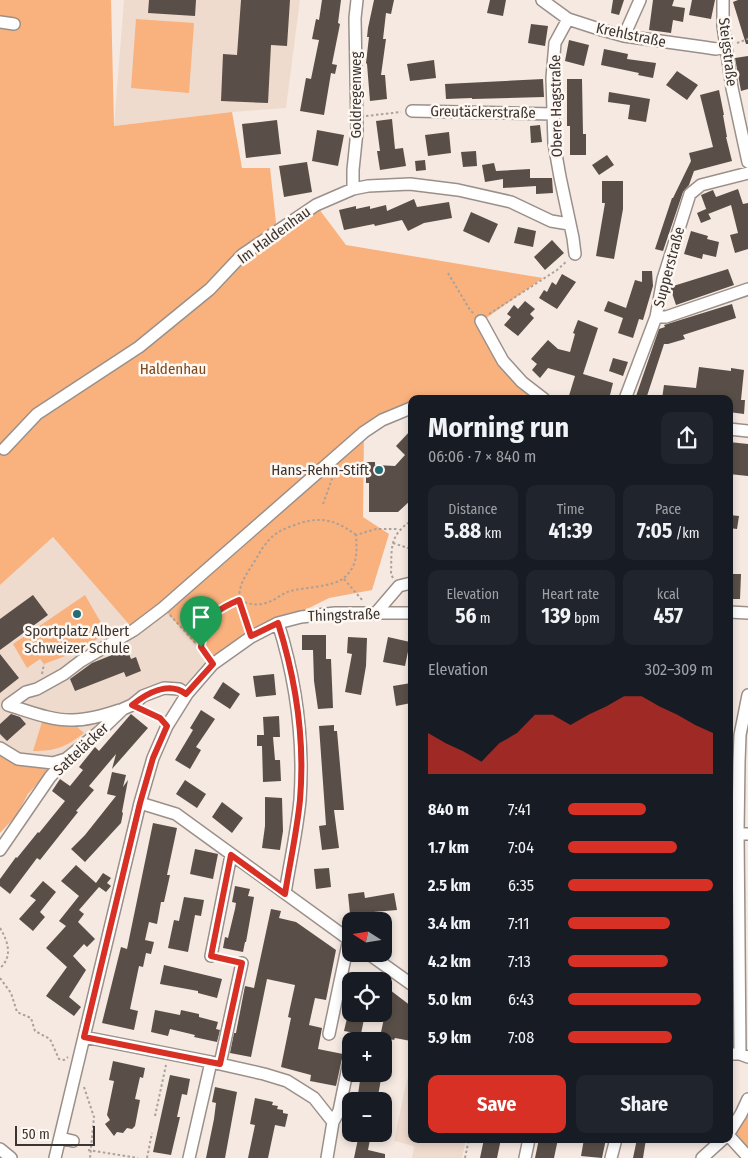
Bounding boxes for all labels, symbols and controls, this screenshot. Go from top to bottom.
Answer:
street label: Steigstraße [715,17,741,87]
street label: Krehlstraße [594,19,668,51]
street label: Goldregenweg [347,51,365,139]
street label: Obere Hagstraße [546,55,566,157]
street label: Greutäckerstraße [430,102,536,122]
street label: Im Haldenhau [234,203,314,267]
street label: Supperstraße [650,225,688,309]
park label: Haldenhau [140,360,206,378]
text: Morning run [428,411,569,444]
button: share [661,412,713,464]
text: 06:06 · 7 × 840 m [428,447,536,466]
place label: Hans-Rehn-Stift [271,461,369,479]
marker: Hans-Rehn-Stift [373,464,385,476]
text: Distance [448,501,497,518]
text: Time [557,501,584,518]
text: Pace [655,501,681,518]
text: 5.88 [444,518,481,544]
text: 41:39 [548,518,593,544]
text: 7:05 [637,518,672,544]
text: km [481,525,502,542]
text: /km [672,525,700,542]
text: Elevation [446,586,499,603]
text: Heart rate [542,586,599,603]
text: kcal [657,586,679,603]
pin [180,596,222,647]
icon: arrive [187,603,215,631]
text: 56 [455,603,476,629]
text: 139 [541,603,571,629]
text: 457 [653,603,683,629]
street label: Thingstraße [308,605,380,625]
marker: Sportplatz Albert Schweizer Schule [71,608,83,620]
text: m [476,610,491,627]
text: bpm [571,610,600,627]
place label: Sportplatz Albert Schweizer Schule [24,622,130,657]
text: Elevation [428,660,488,679]
text: 302–309 m [645,660,713,679]
street label: Satteläcker [50,718,113,779]
text: 840 m [428,800,469,819]
text: 7:41 [508,800,531,819]
text: 1.7 km [428,838,469,857]
text: 7:04 [508,838,534,857]
text: 2.5 km [428,876,471,895]
text: 6:35 [508,876,534,895]
north arrow [342,912,392,962]
map controls [342,912,392,1142]
text: 3.4 km [428,914,471,933]
text: 7:11 [508,914,529,933]
text: 4.2 km [428,952,471,971]
text: 7:13 [508,952,531,971]
button: locate [342,972,392,1022]
text: 5.0 km [428,990,472,1009]
text: 6:43 [508,990,534,1009]
text: 5.9 km [428,1028,471,1047]
text: 7:08 [508,1028,534,1047]
button: + [342,1032,392,1082]
button: Save [428,1075,566,1133]
button: Share [576,1075,713,1133]
button: − [342,1092,392,1142]
scale bar [15,1123,95,1146]
text: 50 m [22,1126,50,1143]

